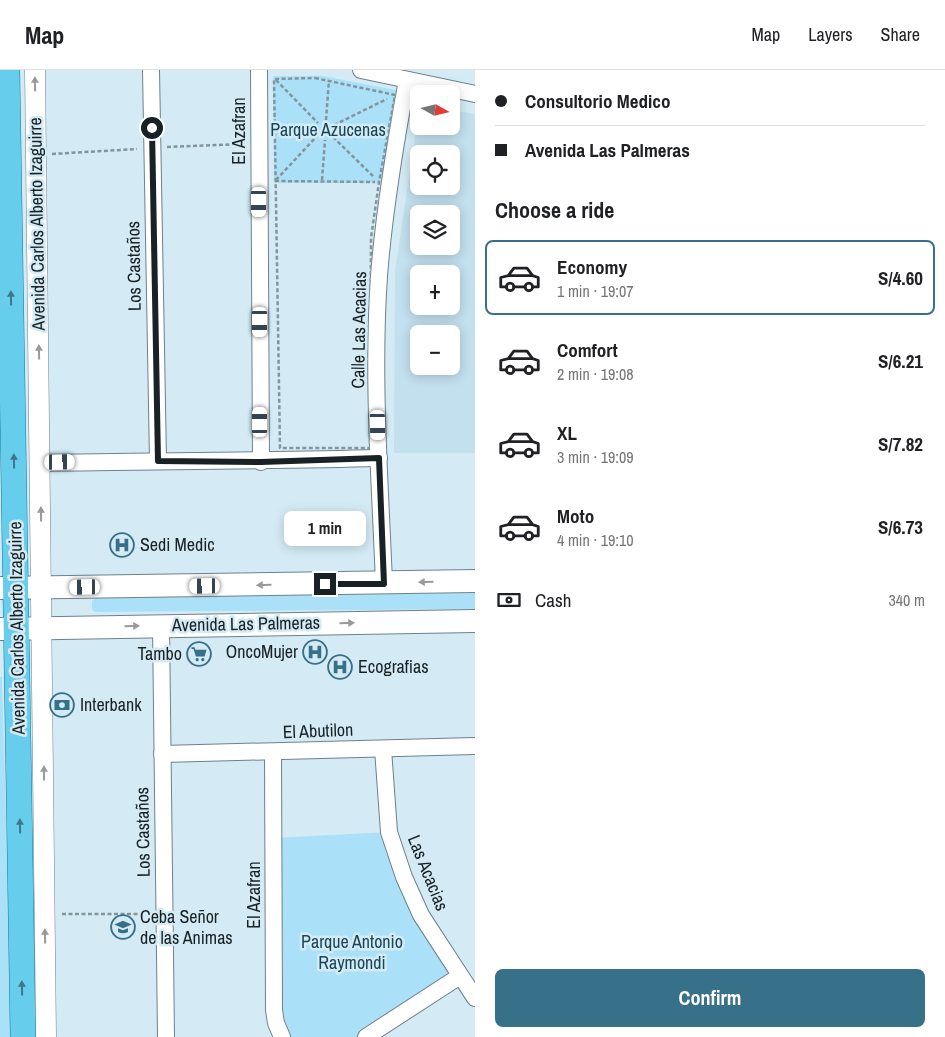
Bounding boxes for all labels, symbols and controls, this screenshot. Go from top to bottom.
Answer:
text: Map [25,19,64,51]
text: Map [752,22,780,47]
text: Layers [808,22,853,47]
text: Share [881,22,920,47]
one-way arrow [31,76,39,92]
north arrow [410,85,460,135]
map controls [410,85,460,375]
text: Consultorio Medico [525,88,670,114]
street label: El Azafran [226,97,251,165]
street label: Avenida Carlos Alberto Izaguirre [22,117,51,332]
route start [141,117,163,139]
park label: Parque Azucenas [270,117,386,142]
text: Avenida Las Palmeras [525,137,690,163]
button: locate [410,145,460,195]
car [251,187,266,217]
text: Choose a ride [495,195,614,225]
button: layers [410,205,460,255]
street label: Los Castaños [120,221,147,311]
text: Economy [557,254,627,280]
icon: car [497,255,542,300]
button: + [410,265,460,315]
text: S/4.60 [878,265,923,291]
street label: Calle Las Acacias [345,271,372,389]
text: 1 min · 19:07 [557,280,634,302]
one-way arrow [7,290,15,306]
car [252,307,267,337]
button: − [410,325,460,375]
text: Comfort [557,337,618,363]
icon: car [497,338,542,383]
one-way arrow [35,343,43,359]
text: S/6.21 [878,348,923,374]
text: 2 min · 19:08 [557,363,634,385]
car [252,407,267,437]
car [370,410,385,440]
text: XL [557,420,577,446]
icon: car [497,421,542,466]
text: S/7.82 [878,431,923,457]
text: 3 min · 19:09 [557,446,634,468]
one-way arrow [10,453,18,469]
car [44,454,75,470]
text: Moto [557,503,594,529]
icon: car [497,504,542,549]
one-way arrow [37,506,45,522]
callout: 1 min [284,512,366,546]
text: S/6.73 [878,514,923,540]
text: 1 min [308,517,342,539]
street label: Avenida Carlos Alberto Izaguirre [2,521,31,736]
text: 4 min · 19:10 [557,529,634,551]
hospital icon: Sedi Medic [109,532,135,558]
place label: Sedi Medic [140,532,215,557]
route end [314,573,336,595]
car [189,578,220,594]
car [69,579,100,595]
one-way arrow [418,579,434,587]
one-way arrow [256,581,272,589]
icon: cash [495,586,523,614]
text: Cash [535,587,571,613]
text: 340 m [889,589,925,611]
street label: Avenida Las Palmeras [171,610,320,637]
one-way arrow [339,619,355,627]
one-way arrow [124,622,140,630]
place label: OncoMujer [226,639,298,664]
hospital icon: OncoMujer [302,639,328,665]
place label: Tambo [137,641,182,666]
supermarket icon: Tambo [186,641,212,667]
hospital icon: Ecografias [327,654,353,680]
place label: Ecografias [358,654,429,679]
bank icon: Interbank [49,692,75,718]
place label: Interbank [80,692,142,717]
street label: El Abutilon [282,717,354,744]
one-way arrow [40,765,48,781]
street label: Los Castaños [129,787,156,877]
one-way arrow [16,818,24,834]
street label: Las Acacias [402,831,455,914]
street label: El Azafran [241,861,266,929]
place label: Ceba Señor de las Animas [140,904,233,950]
school or university icon: Ceba Señor de las Animas [110,914,136,940]
one-way arrow [41,928,49,944]
park label: Parque Antonio Raymondi [301,929,403,975]
button: Confirm [495,969,925,1027]
one-way arrow [18,980,26,996]

